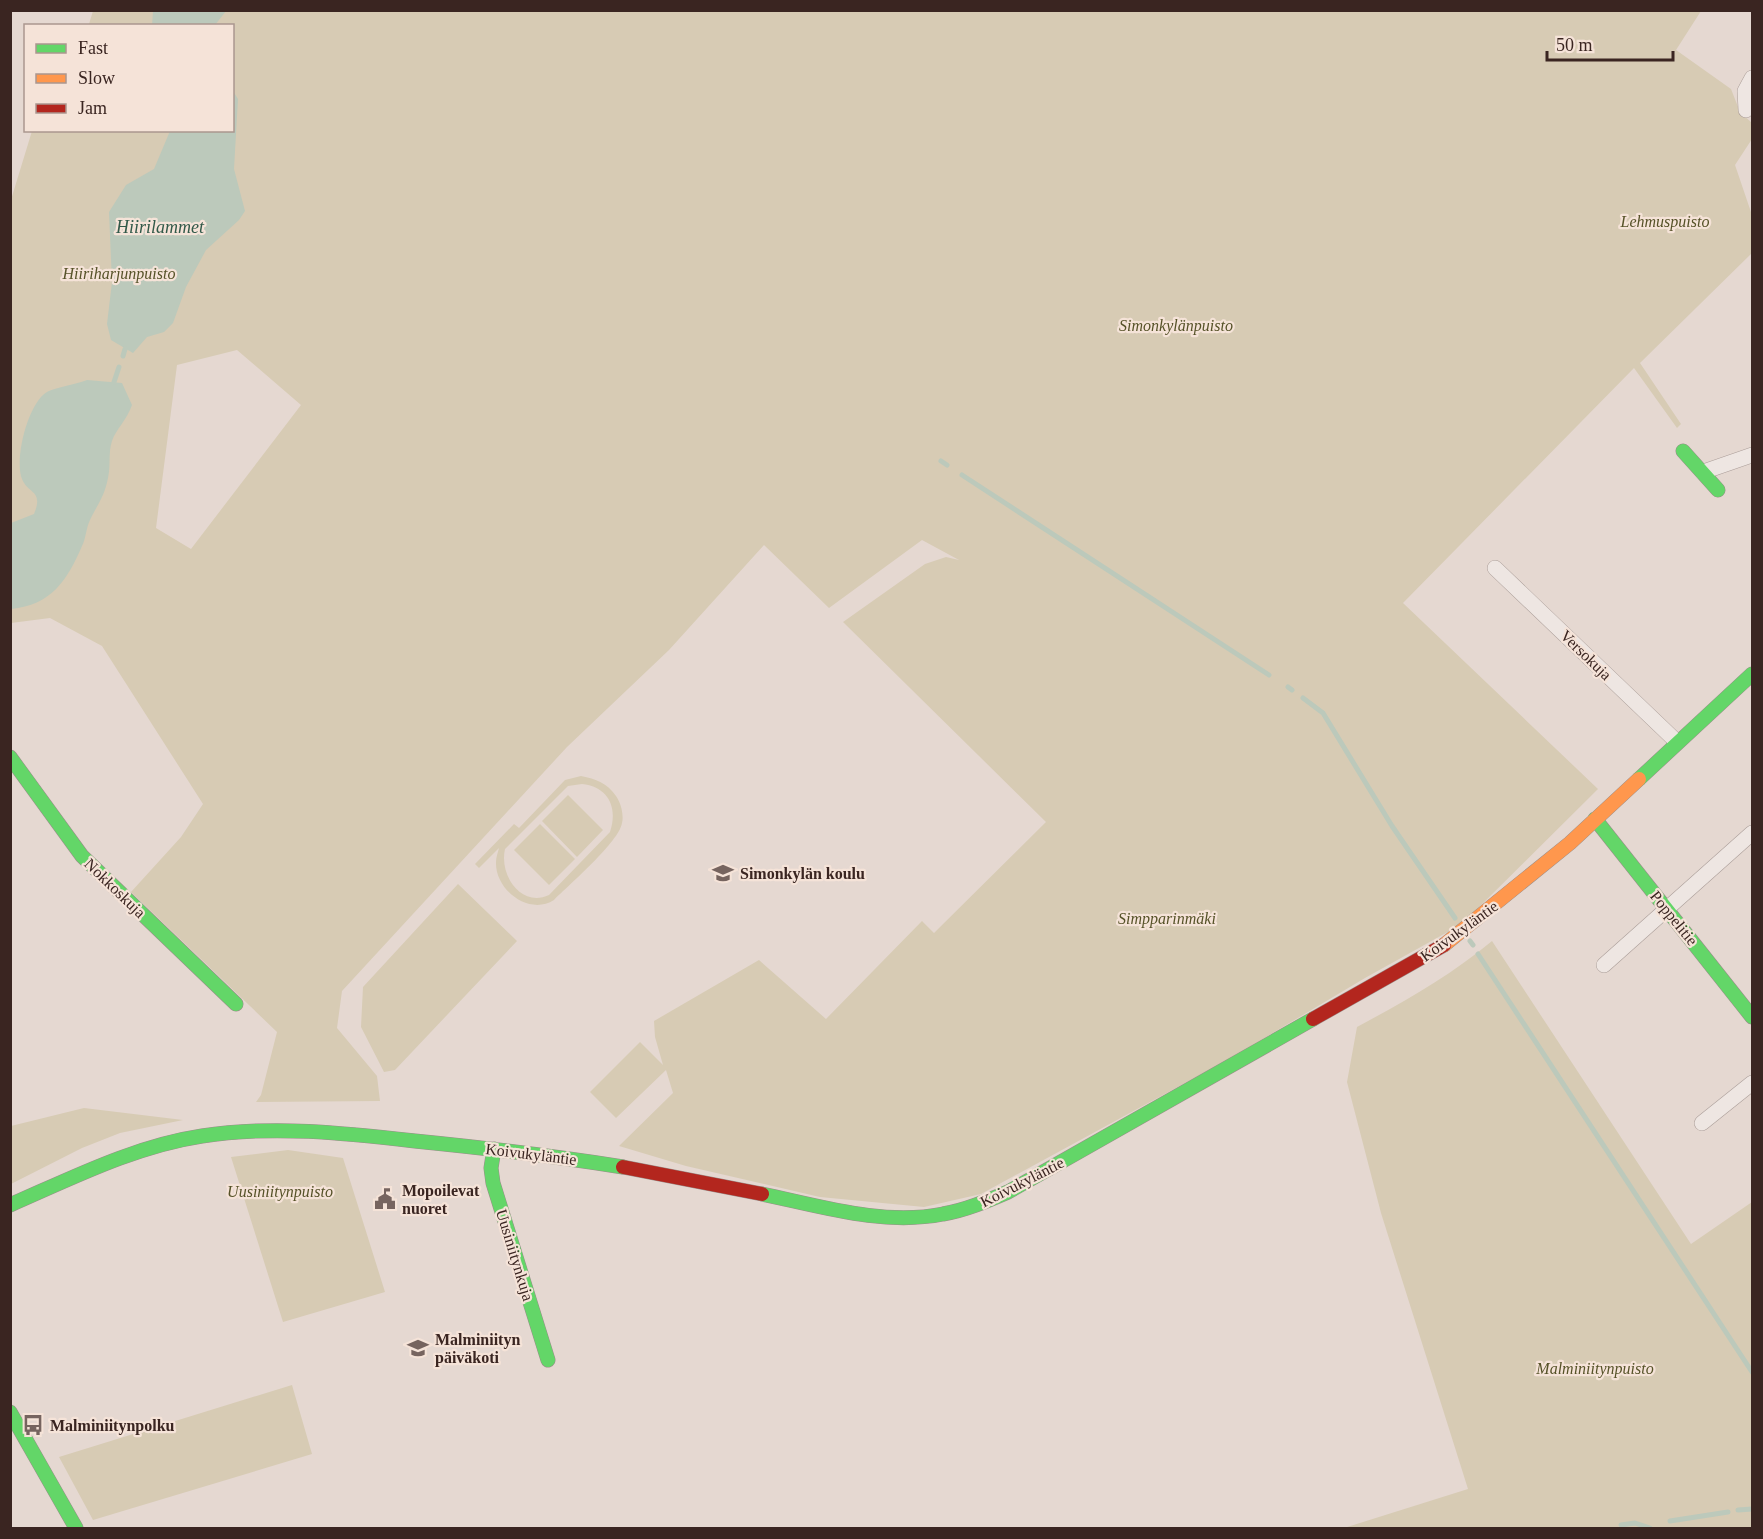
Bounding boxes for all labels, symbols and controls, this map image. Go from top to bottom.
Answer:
legend [24,24,234,132]
scale bar [1547,24,1673,62]
text: 50 m [1556,35,1593,55]
text: Fast [78,38,108,58]
text: Slow [78,68,115,88]
text: Jam [78,98,107,118]
park label: Lehmuspuisto [1620,213,1709,231]
water label: Hiirilammet [115,217,205,237]
park label: Hiiriharjunpuisto [62,265,175,283]
park label: Simonkylänpuisto [1119,317,1233,335]
street label: Versokuja [1556,627,1615,684]
street label: Nokkoskuja [81,855,149,922]
school or university icon: Simonkylän koulu [711,861,735,885]
place label: Simonkylän koulu [740,865,865,883]
street label: Poppelitie [1646,887,1701,949]
street label: Koivukyläntie [1417,897,1502,966]
park label: Simpparinmäki [1118,910,1216,928]
street label: Koivukyläntie [484,1140,577,1169]
street label: Koivukyläntie [977,1154,1067,1211]
place label: Mopoilevat nuoret [402,1182,480,1217]
park label: Uusiniitynpuisto [227,1183,333,1201]
public building icon: Mopoilevat nuoret [373,1187,397,1211]
street label: Uusiniitynkuja [492,1207,537,1303]
place label: Malminiityn päiväkoti [435,1331,520,1367]
school or university icon: Malminiityn päiväkoti [406,1336,430,1360]
park label: Malminiitynpuisto [1535,1360,1654,1378]
bus stop icon: Malminiitynpolku [21,1413,45,1437]
place label: Malminiitynpolku [50,1417,175,1435]

